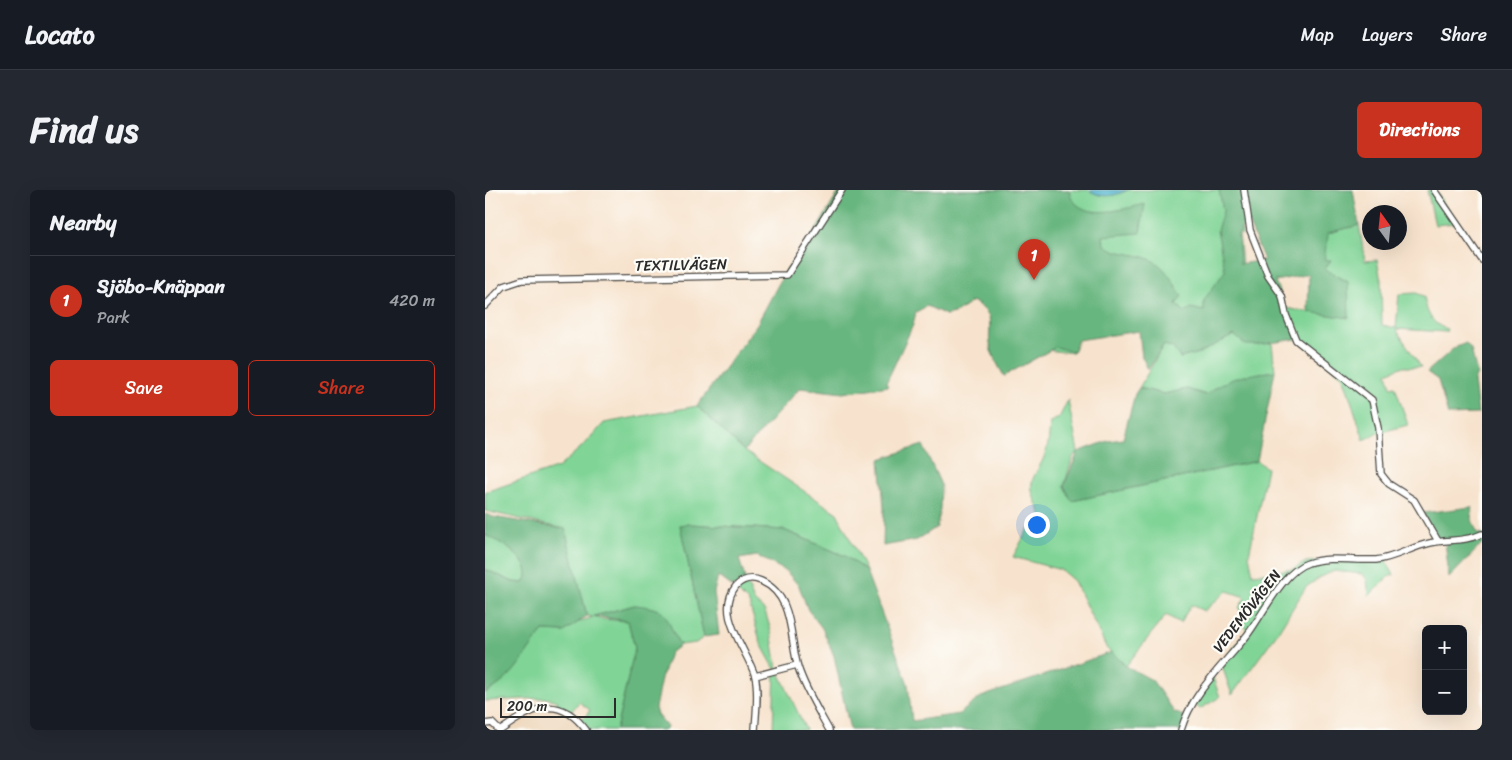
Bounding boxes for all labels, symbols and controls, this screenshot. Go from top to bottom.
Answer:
text: Locato [25,14,95,56]
text: Map [1301,19,1334,51]
text: Layers [1362,19,1413,51]
text: Share [1441,19,1487,51]
text: Find us [30,99,138,161]
button: Directions [1357,102,1482,158]
text: Nearby [50,204,116,242]
north arrow [1362,205,1407,250]
pin: 1 [1018,239,1050,280]
street label: TEXTILVÄGEN [635,251,728,279]
text: Sjöbo-Knäppan [97,270,225,303]
text: 1 [63,286,69,315]
text: 420 m [389,286,435,315]
text: Park [97,303,130,332]
button: Save [50,360,238,416]
button: Share [248,360,435,416]
your location [1024,512,1050,538]
street label: VEDEMÖVÄGEN [1206,563,1288,658]
map controls [1422,625,1467,715]
button: + [1422,625,1467,670]
button: − [1422,670,1467,715]
text: 200 m [507,694,547,719]
scale bar [500,695,616,718]

